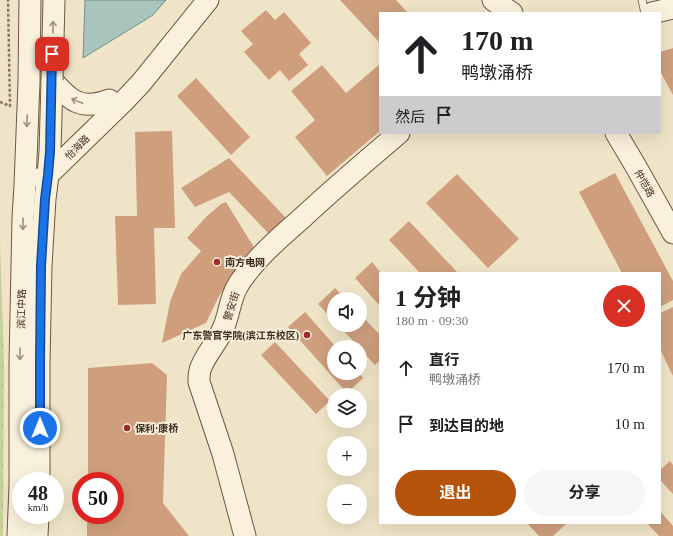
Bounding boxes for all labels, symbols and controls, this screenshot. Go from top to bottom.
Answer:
one-way arrow [49,21,57,34]
text: 170 m [461,25,533,56]
icon: ahead [395,28,447,80]
pin [35,37,69,71]
icon: arrive [41,43,63,65]
text: 鸭墩涌桥 [461,63,533,83]
one-way arrow [71,97,83,105]
icon: arrive [433,104,455,126]
text: 然后 [395,109,425,125]
one-way arrow [24,114,31,127]
street label: 怡海路 [63,133,92,162]
street label: 仲恺路 [632,167,657,199]
one-way arrow [19,217,27,230]
marker: 南方电网 [212,257,222,267]
place label: 南方电网 [225,257,265,268]
text: 1 分钟 [395,285,461,311]
button: close [603,285,645,327]
street label: 滨江中路 [16,289,27,329]
street label: 警安街 [222,290,241,322]
map controls [327,292,367,524]
button: sound [327,292,367,332]
text: 180 m · 09:30 [395,313,468,328]
place label: 广东警官学院(滨江东校区) [182,329,299,342]
marker: 广东警官学院(滨江东校区) [302,330,312,340]
button: search [327,340,367,380]
one-way arrow [16,347,24,360]
text: 直行 [429,352,459,368]
icon: ahead [395,357,417,379]
text: 170 m [607,360,645,376]
text: 鸭墩涌桥 [429,372,481,387]
button: layers [327,388,367,428]
position arrow [19,407,61,449]
icon: arrive [395,413,417,435]
text: 10 m [615,416,645,432]
text: 到达目的地 [429,418,504,434]
marker: 保利·康桥 [122,423,132,433]
place label: 保利·康桥 [135,423,178,434]
button: + [327,436,367,476]
button: 退出 [395,470,516,516]
button: 分享 [524,470,645,516]
speed limit sign: 50 [72,472,124,524]
text: 48 [28,482,48,504]
button: − [327,484,367,524]
text: km/h [28,502,48,513]

